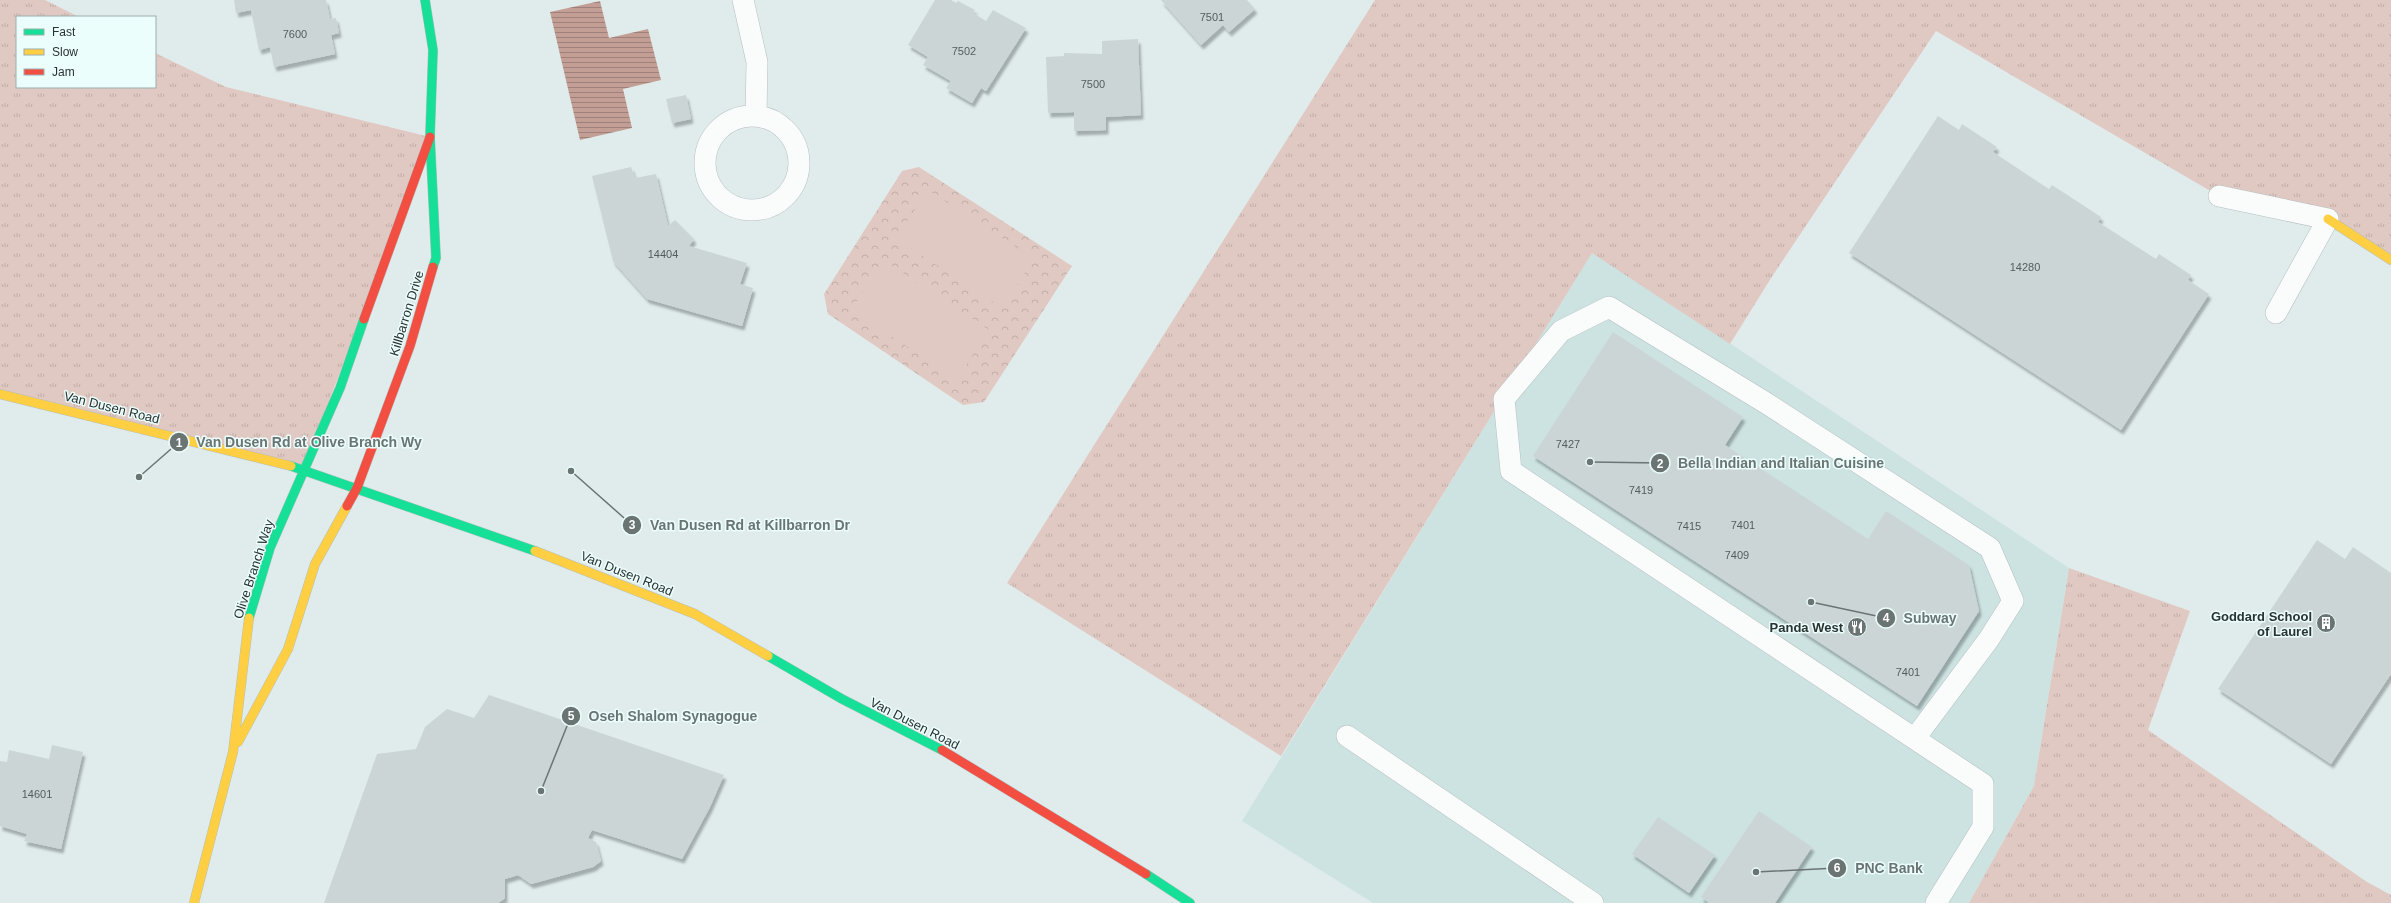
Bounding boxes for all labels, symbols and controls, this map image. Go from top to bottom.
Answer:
house number: 7501 [1200,11,1224,23]
legend [16,16,156,88]
text: Fast [52,25,76,39]
house number: 7600 [283,28,307,40]
text: Slow [52,45,78,59]
house number: 7502 [952,45,976,57]
text: Jam [52,65,75,79]
house number: 7500 [1081,78,1105,90]
house number: 14404 [648,248,678,260]
house number: 14280 [2010,261,2040,273]
street label: Killbarron Drive [386,268,427,358]
street label: Van Dusen Road [62,388,161,427]
callout: Van Dusen Rd at Olive Branch Wy [169,429,430,455]
text: Van Dusen Rd at Olive Branch Wy [196,434,422,450]
text: 1 [176,436,183,450]
house number: 7427 [1556,438,1580,450]
callout: Bella Indian and Italian Cuisine [1650,450,1892,476]
text: Bella Indian and Italian Cuisine [1678,455,1884,471]
text: 2 [1657,457,1664,471]
house number: 7419 [1629,484,1653,496]
callout: Van Dusen Rd at Killbarron Dr [622,512,858,538]
street label: Olive Branch Way [230,517,277,621]
text: Van Dusen Rd at Killbarron Dr [650,517,851,533]
text: 3 [629,518,636,532]
house number: 7401 [1731,519,1755,531]
house number: 7415 [1677,520,1701,532]
street label: Van Dusen Road [579,548,675,599]
house number: 7409 [1725,549,1749,561]
callout: Subway [1876,605,1965,631]
place label: Goddard School of Laurel [2211,609,2312,639]
text: Subway [1904,610,1957,626]
text: 4 [1883,611,1890,625]
building icon: Goddard School of Laurel [2315,612,2337,634]
restaurant icon: Panda West [1846,616,1868,638]
place label: Panda West [1770,620,1844,635]
house number: 7401 [1896,666,1920,678]
street label: Van Dusen Road [868,695,962,752]
callout: Oseh Shalom Synagogue [561,703,765,729]
text: Oseh Shalom Synagogue [589,708,758,724]
text: 5 [568,709,575,723]
house number: 14601 [22,788,52,800]
callout: PNC Bank [1827,855,1931,881]
text: PNC Bank [1855,860,1923,876]
text: 6 [1834,861,1841,875]

